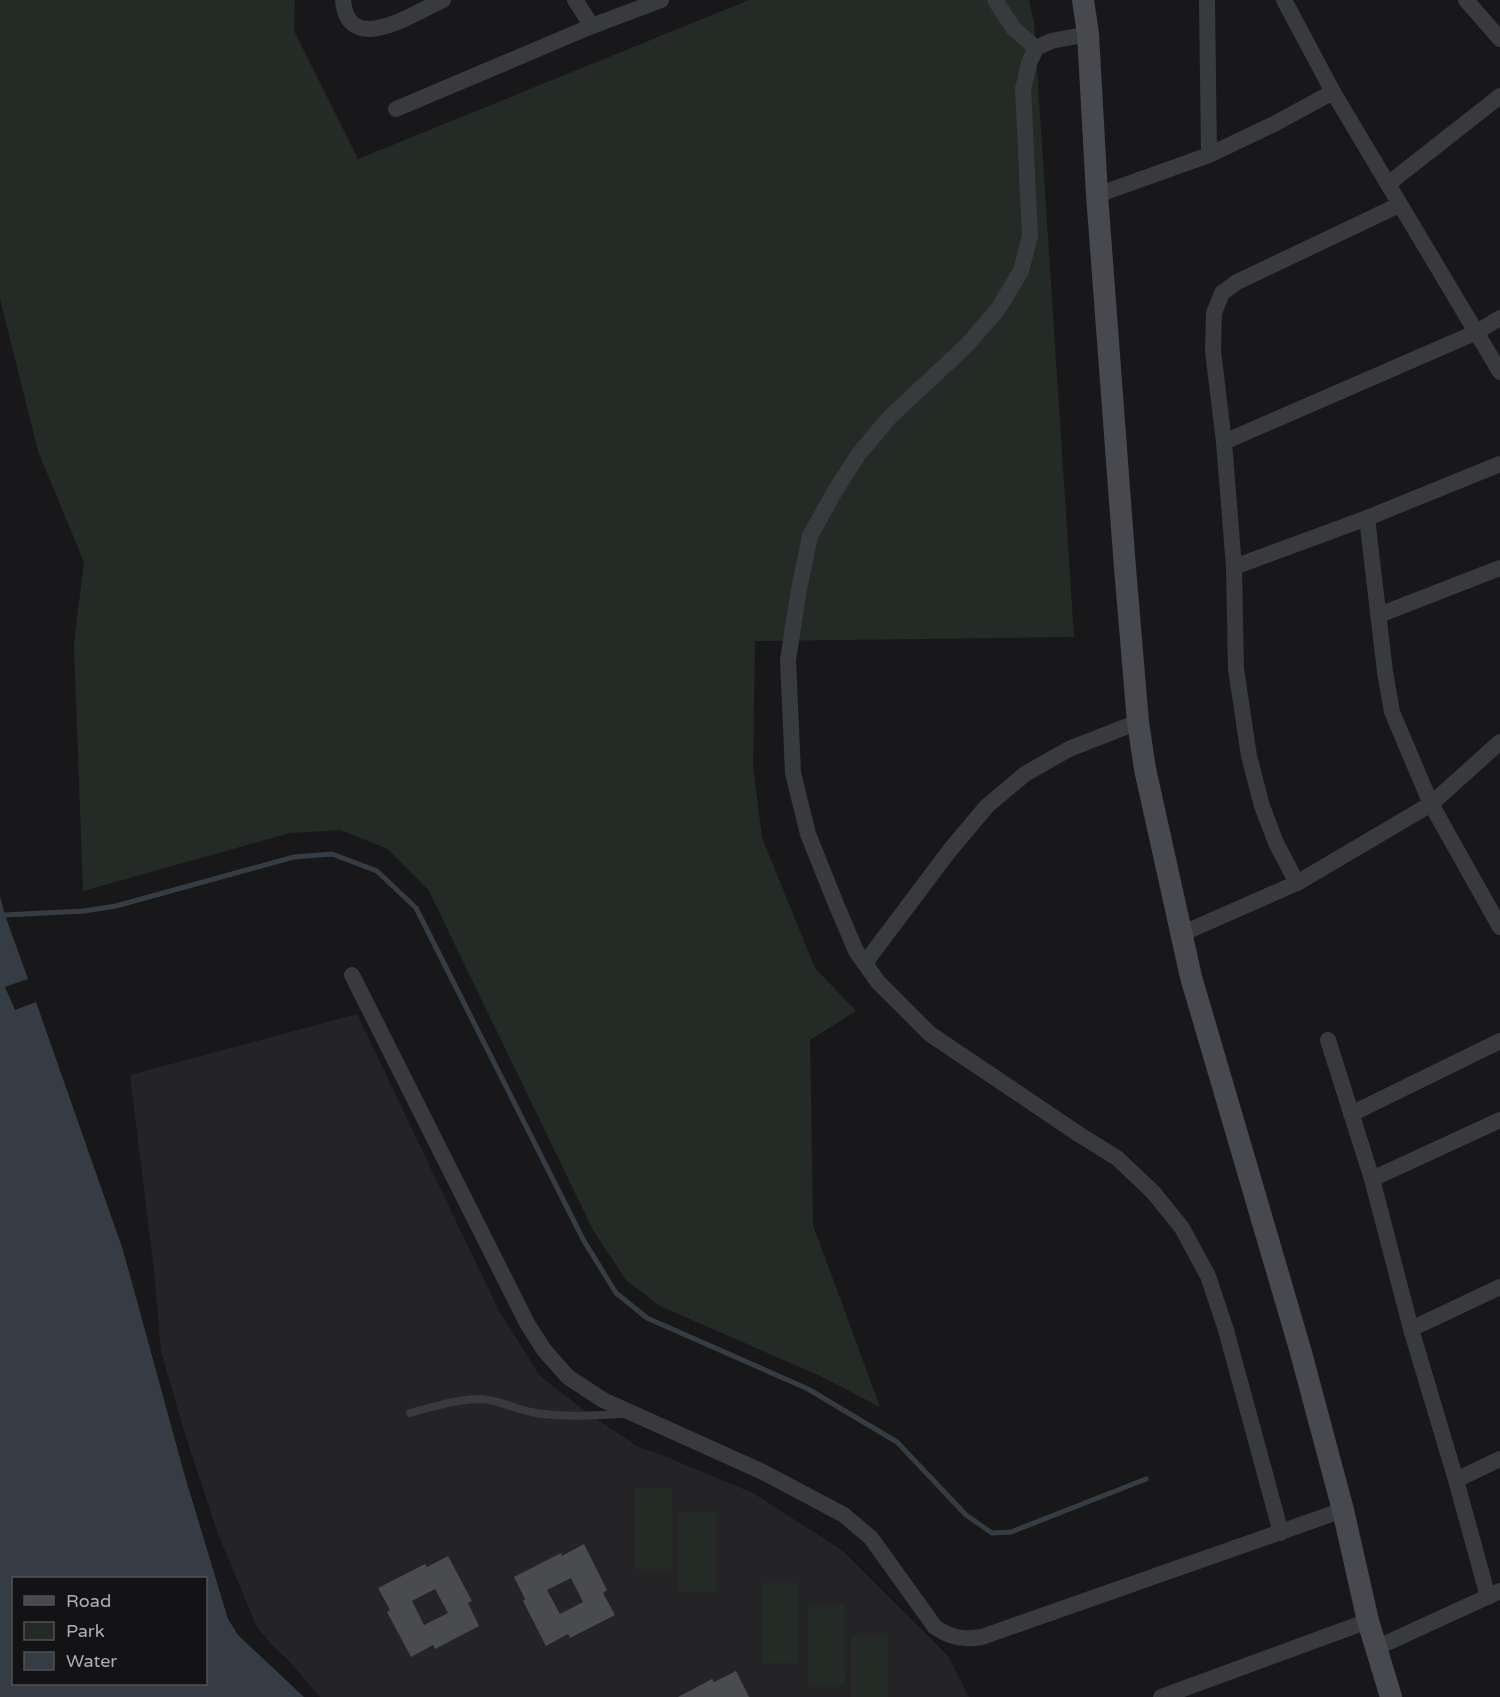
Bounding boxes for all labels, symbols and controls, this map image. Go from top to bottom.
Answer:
legend [12,1577,207,1685]
text: Road [66,1590,111,1612]
text: Park [66,1620,105,1642]
text: Water [66,1650,117,1672]

